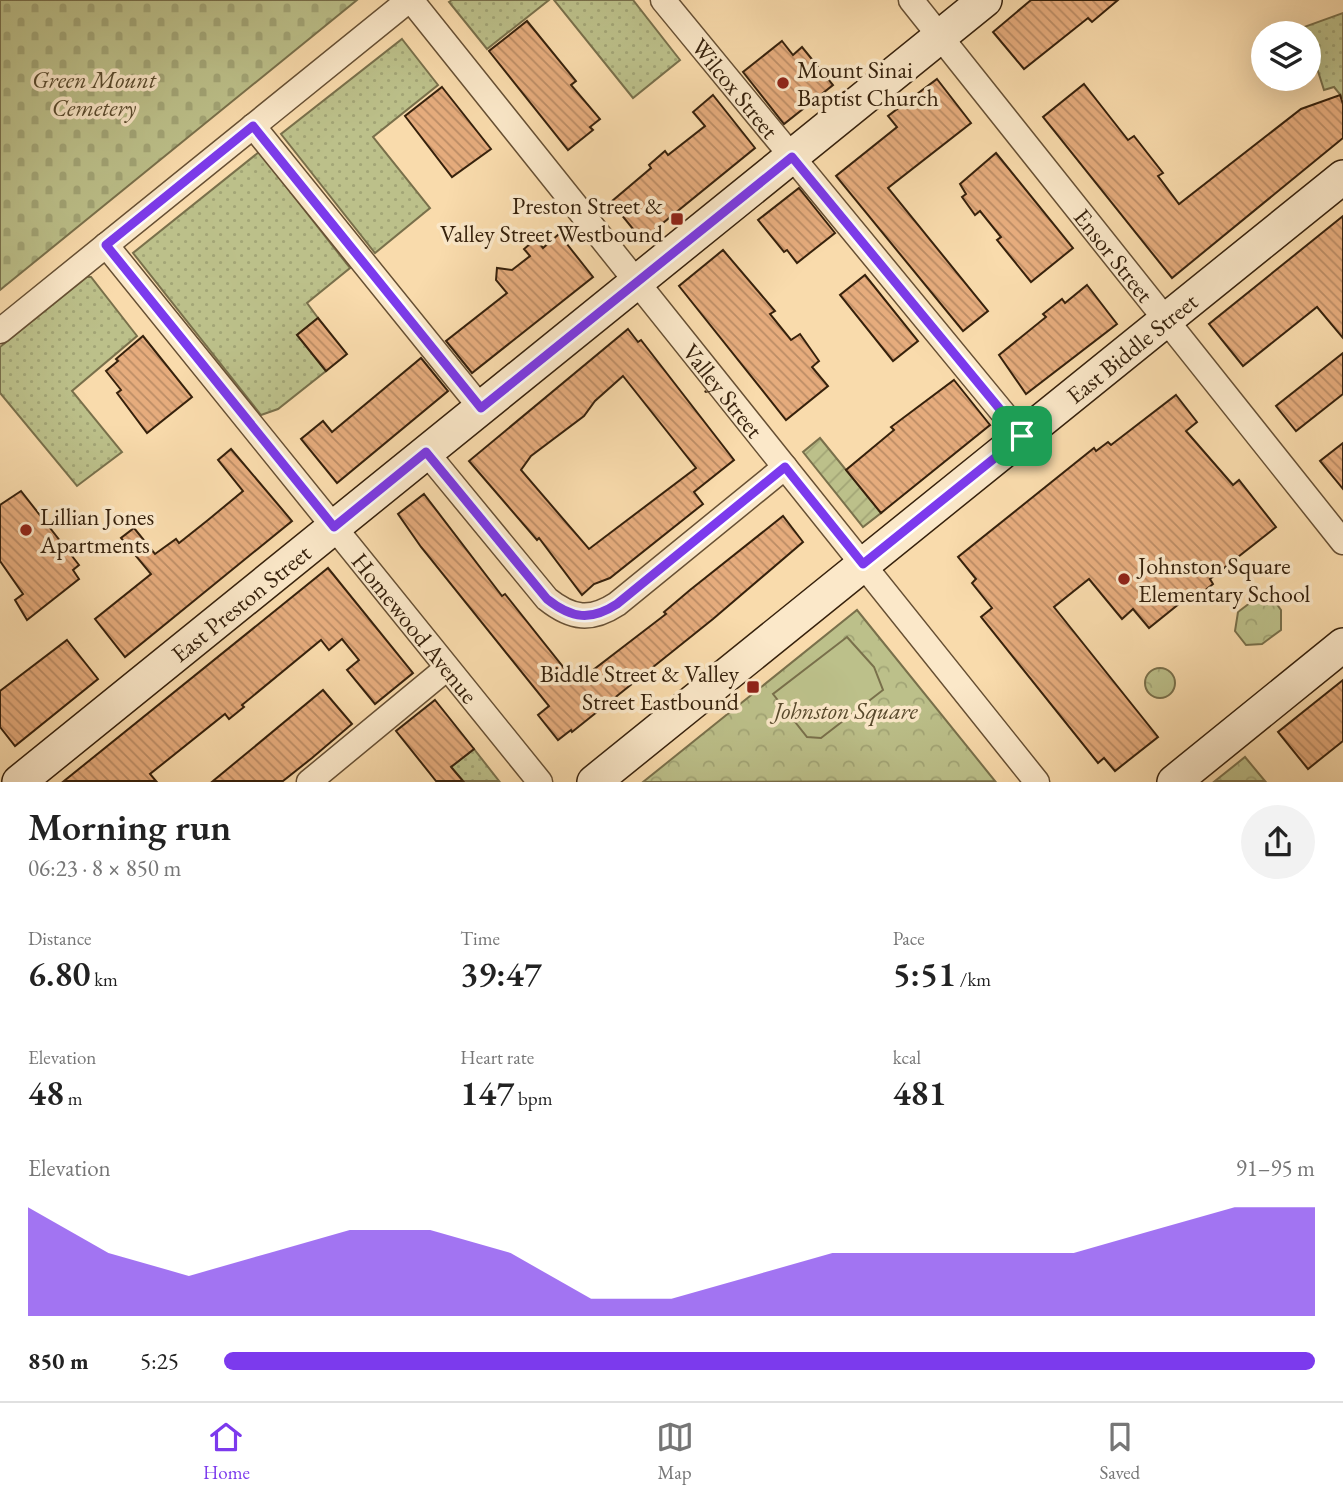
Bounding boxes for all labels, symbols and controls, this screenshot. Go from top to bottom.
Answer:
map controls [1251,21,1321,91]
button: layers [1251,21,1321,91]
street label: Wilcox Street [685,31,786,145]
place label: Mount Sinai Baptist Church [797,54,939,113]
park label: Green Mount Cemetery [32,64,157,123]
marker: Mount Sinai Baptist Church [775,75,791,91]
place label: Preston Street & Valley Street Westbound [440,190,664,249]
street label: Ensor Street [1067,202,1161,309]
marker: Preston Street & Valley Street Westbound [669,211,685,227]
street label: East Biddle Street [1060,285,1204,410]
street label: Valley Street [676,337,771,444]
pin [992,406,1052,466]
icon: arrive [1003,417,1041,455]
place label: Lillian Jones Apartments [39,501,154,560]
marker: Lillian Jones Apartments [18,522,34,538]
street label: East Preston Street [164,537,317,668]
street label: Homewood Avenue [345,546,485,709]
place label: Johnston Square Elementary School [1136,550,1310,609]
marker: Johnston Square Elementary School [1116,571,1132,587]
place label: Biddle Street & Valley Street Eastbound [540,658,740,717]
marker: Biddle Street & Valley Street Eastbound [745,679,761,695]
park label: Johnston Square [769,695,919,727]
text: Morning run [28,802,231,851]
button: share [1241,805,1315,879]
text: 06:23 · 8 × 850 m [28,853,181,883]
text: Distance [28,926,91,951]
text: Time [460,926,500,951]
text: Pace [893,926,925,951]
text: 6.80 [28,951,90,996]
text: 39:47 [460,951,542,996]
text: 5:51 [893,951,956,996]
text: km [90,967,118,992]
text: /km [956,967,991,992]
text: Elevation [28,1045,96,1070]
text: Heart rate [460,1045,534,1070]
text: kcal [893,1045,921,1070]
text: 48 [28,1070,64,1115]
text: 147 [460,1070,514,1115]
text: 481 [893,1070,947,1115]
text: m [64,1086,83,1111]
text: bpm [514,1086,552,1111]
text: Elevation [28,1153,111,1183]
text: 91–95 m [1236,1153,1315,1183]
text: 850 m [28,1346,89,1376]
text: 5:25 [140,1346,179,1376]
tab: Home [203,1418,250,1485]
tab: Map [656,1418,694,1485]
tab: Saved [1099,1418,1140,1485]

